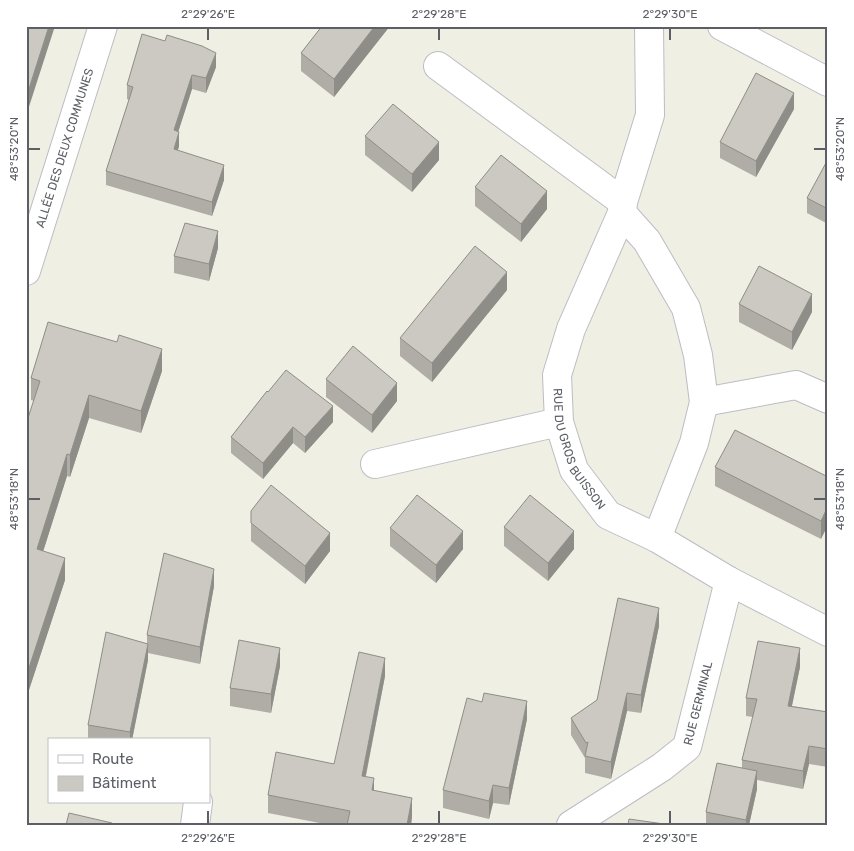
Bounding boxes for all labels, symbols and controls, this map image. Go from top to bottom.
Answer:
text: 2°29'26"E [181,7,235,21]
text: 2°29'28"E [412,7,466,21]
text: 2°29'30"E [642,7,698,21]
street label: ALLÉE DES DEUX COMMUNES [33,67,96,229]
text: 48°53'20"N [7,117,21,181]
text: 48°53'20"N [833,117,847,181]
street label: RUE DU GROS BUISSON [551,388,608,512]
text: 48°53'18"N [7,468,21,530]
text: 48°53'18"N [833,468,847,530]
street label: RUE GERMINAL [681,660,715,747]
legend [48,738,210,804]
text: Route [92,750,134,768]
text: Bâtiment [92,774,156,792]
text: 2°29'26"E [181,831,235,845]
text: 2°29'28"E [412,831,466,845]
text: 2°29'30"E [642,831,698,845]

